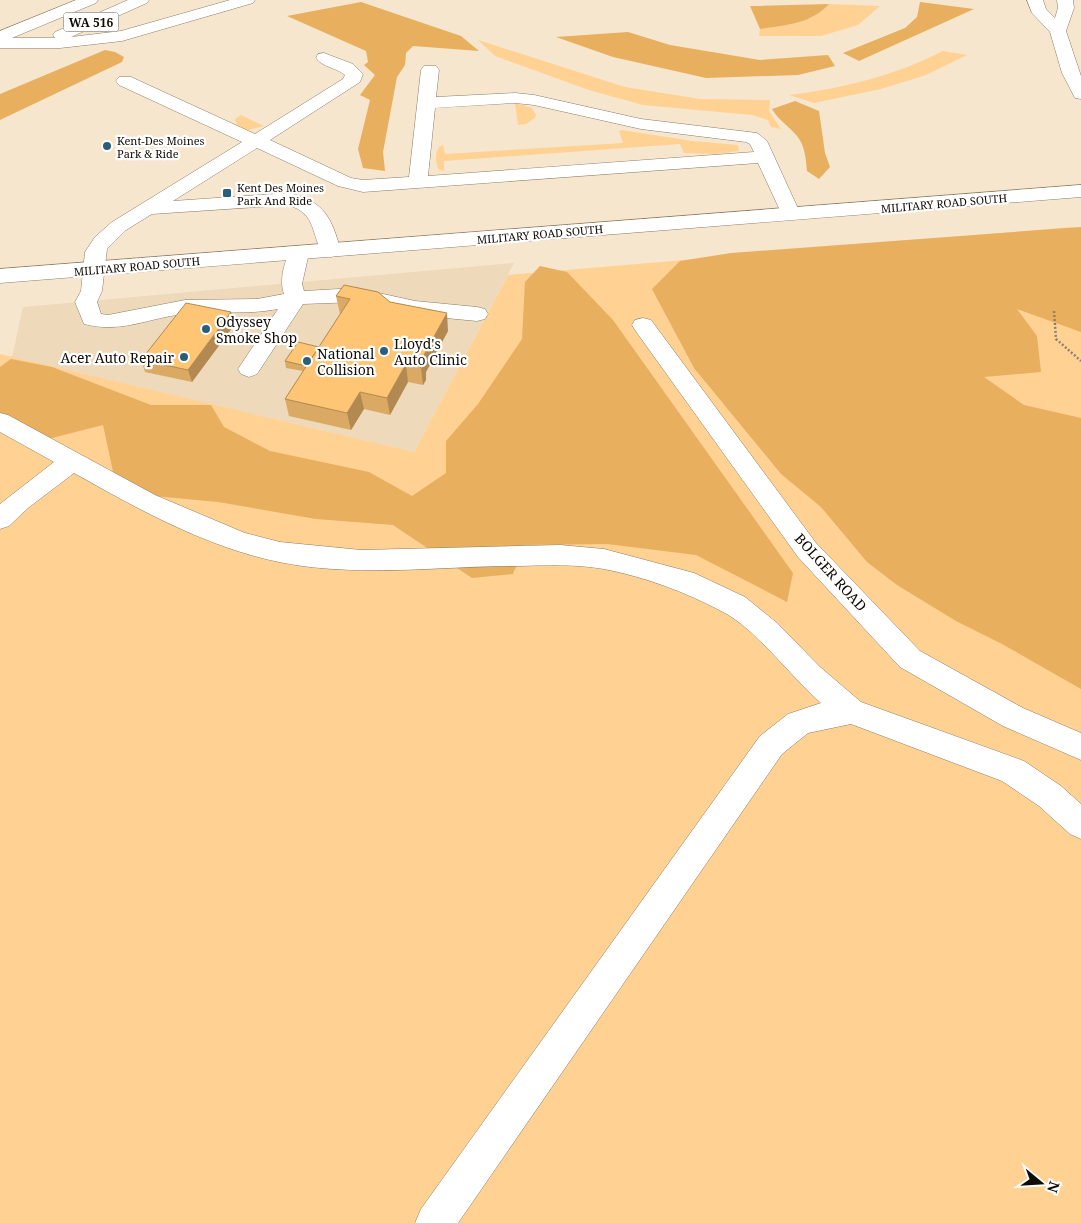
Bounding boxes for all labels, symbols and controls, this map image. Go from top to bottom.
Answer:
road number: WA 516 [64,13,118,32]
place label: Kent-Des Moines Park & Ride [117,133,205,161]
marker: Kent-Des Moines Park & Ride [101,140,113,152]
place label: Kent Des Moines Park And Ride [237,180,324,208]
marker: Kent Des Moines Park And Ride [221,187,233,199]
street label: MILITARY ROAD SOUTH [880,190,1008,216]
street label: MILITARY ROAD SOUTH [476,221,604,247]
street label: MILITARY ROAD SOUTH [73,253,201,279]
place label: Odyssey Smoke Shop [216,312,297,347]
marker: Odyssey Smoke Shop [200,323,212,335]
place label: Lloyd's Auto Clinic [394,334,467,369]
place label: National Collision [317,344,375,379]
marker: Lloyd's Auto Clinic [378,345,390,357]
place label: Acer Auto Repair [60,348,174,367]
marker: Acer Auto Repair [178,351,190,363]
marker: National Collision [301,355,313,367]
street label: BOLGER ROAD [791,529,871,615]
north arrow [1016,1158,1066,1208]
text: N [1043,1179,1065,1195]

